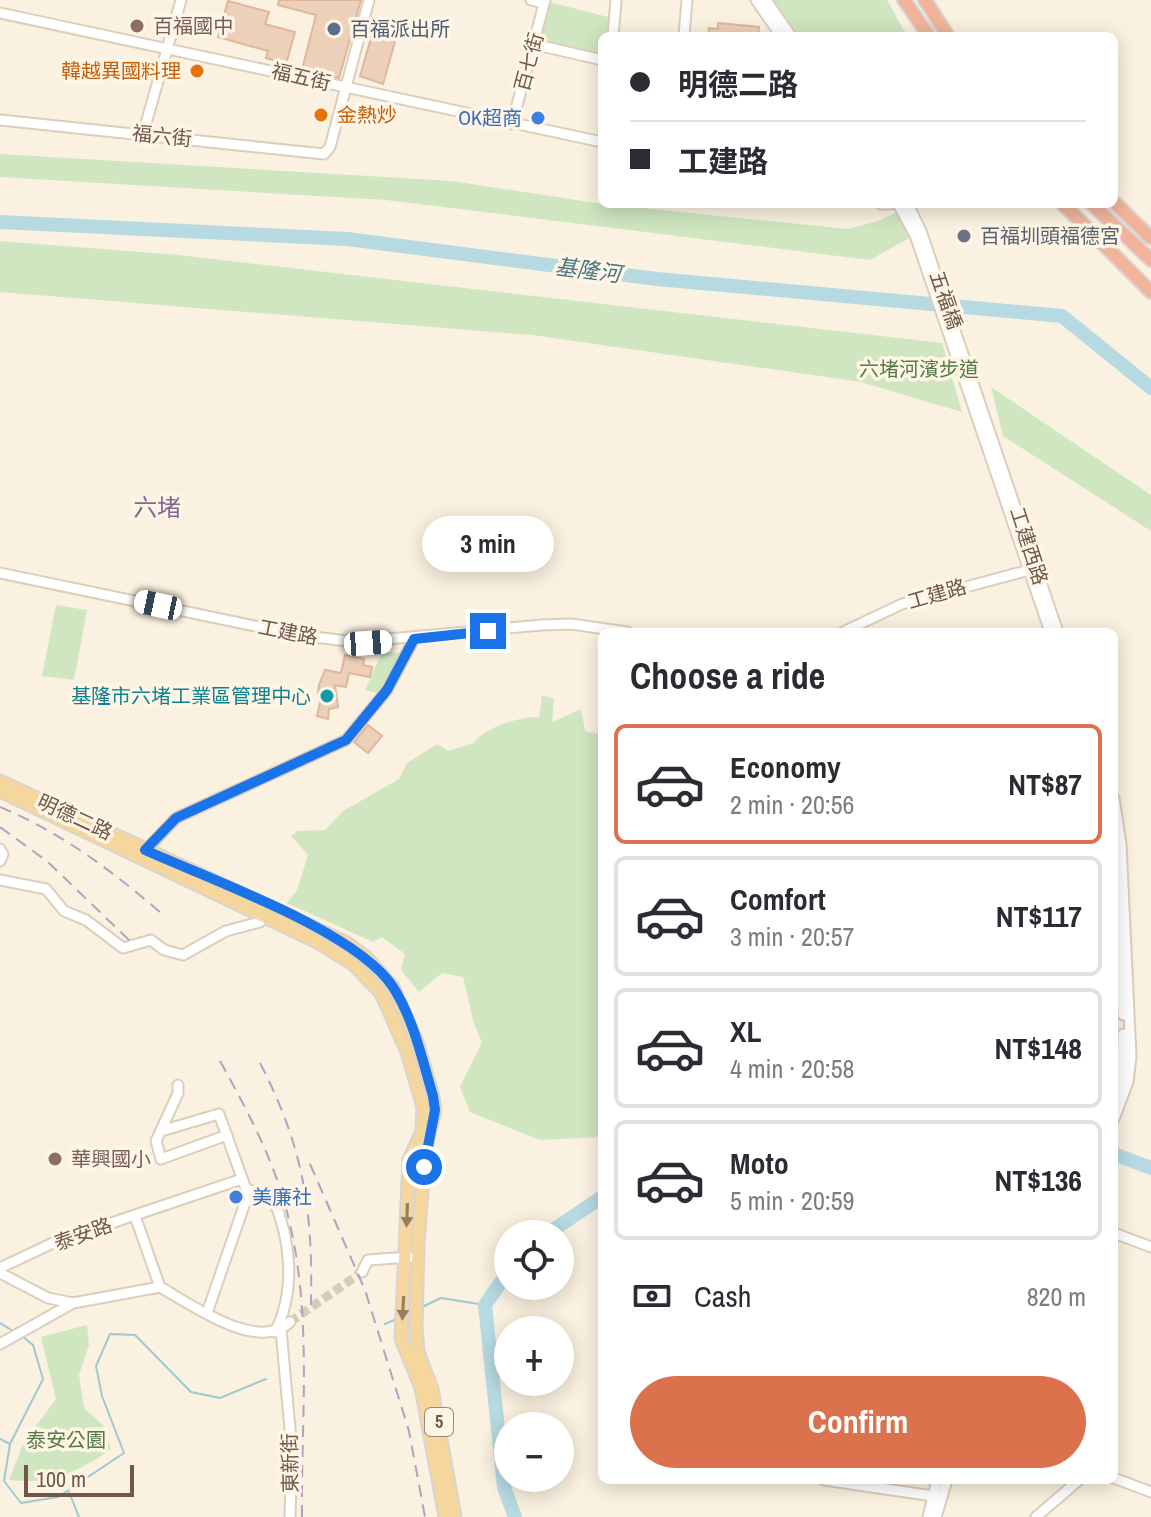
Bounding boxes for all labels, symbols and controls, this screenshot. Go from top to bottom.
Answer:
place label: 百福國中 [153,12,233,39]
place label: 百福派出所 [350,15,450,42]
marker: 百福國中 [128,17,146,35]
marker: 百福派出所 [325,20,343,38]
street label: 百七街 [508,29,549,94]
place label: 韓越異國料理 [61,57,181,84]
street label: 福五街 [269,57,333,96]
marker: 韓越異國料理 [188,62,206,80]
text: 明德二路 [678,64,798,104]
place label: 金熱炒 [337,101,397,128]
place label: OK超商 [458,104,522,131]
marker: 金熱炒 [312,106,330,124]
marker: OK超商 [529,109,547,127]
street label: 福六街 [131,119,193,152]
text: 工建路 [678,141,768,181]
place label: 百福圳頭福德宮 [980,222,1120,249]
marker: 百福圳頭福德宮 [955,227,973,245]
water label: 基隆河 [553,251,627,289]
street label: 五福橋 [924,267,969,333]
park label: 六堵河濱步道 [859,355,979,382]
district label: 六堵 [133,491,181,523]
street label: 工建西路 [1004,504,1055,588]
callout: 3 min [422,515,554,571]
text: 3 min [460,526,516,561]
street label: 工建路 [904,572,969,615]
car [132,588,184,622]
street label: 工建路 [256,613,320,650]
route end [470,613,506,649]
car [343,629,393,657]
text: Choose a ride [630,652,825,700]
place label: 基隆市六堵工業區管理中心 [71,682,311,709]
marker: 基隆市六堵工業區管理中心 [318,687,336,705]
text: Economy [730,747,841,787]
icon: car [634,748,706,820]
text: NT$87 [1008,764,1082,804]
street label: 明德二路 [33,787,117,846]
text: 2 min · 20:56 [730,787,854,822]
text: Comfort [730,879,826,919]
icon: car [634,880,706,952]
text: NT$117 [996,896,1082,936]
text: 3 min · 20:57 [730,919,854,954]
text: XL [730,1011,761,1051]
icon: car [634,1012,706,1084]
text: NT$148 [994,1028,1082,1068]
text: 4 min · 20:58 [730,1051,854,1086]
text: Moto [730,1143,789,1183]
icon: car [634,1144,706,1216]
place label: 華興國小 [71,1145,151,1172]
route start [406,1149,442,1185]
marker: 華興國小 [46,1150,64,1168]
text: NT$136 [994,1160,1082,1200]
place label: 美廉社 [252,1183,312,1210]
text: 5 min · 20:59 [730,1183,854,1218]
marker: 美廉社 [227,1188,245,1206]
one-way arrow [401,1203,414,1228]
street label: 泰安路 [50,1211,116,1256]
map controls [494,1220,574,1492]
button: locate [494,1220,574,1300]
icon: cash [630,1274,674,1318]
text: Cash [694,1276,751,1316]
text: 820 m [1027,1279,1086,1314]
one-way arrow [396,1296,409,1321]
button: + [494,1316,574,1396]
button: Confirm [630,1376,1086,1468]
road number: 5 [425,1408,453,1436]
button: − [494,1412,574,1492]
park label: 泰安公園 [26,1426,106,1453]
street label: 東新街 [275,1433,304,1493]
scale bar [24,1461,134,1497]
text: 100 m [36,1464,86,1494]

